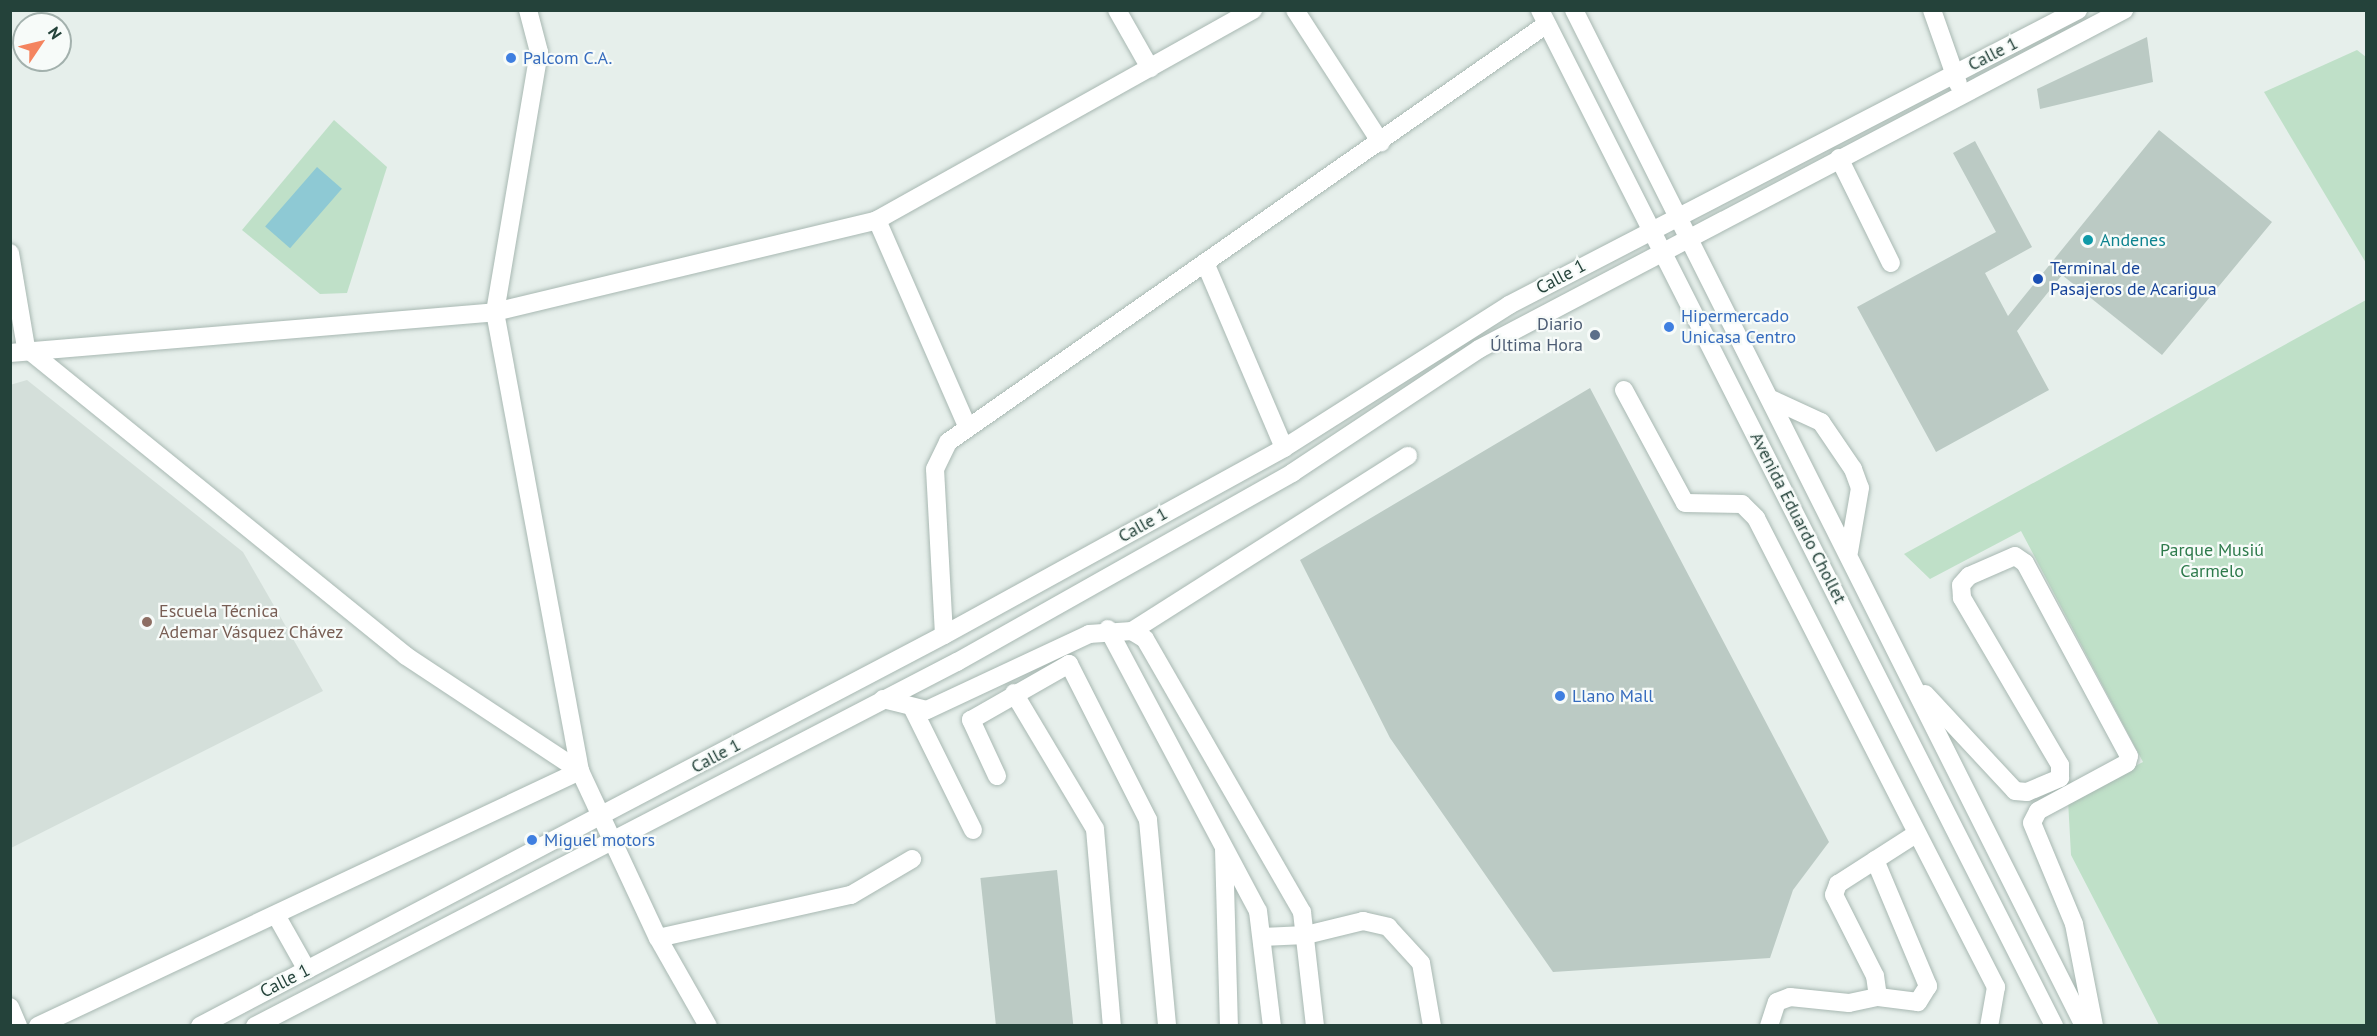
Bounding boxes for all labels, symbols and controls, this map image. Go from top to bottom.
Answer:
north arrow [12,12,72,72]
text: N [44,23,66,43]
street label: Calle 1 [1964,32,2022,76]
place label: Palcom C.A. [523,47,612,69]
marker: Palcom C.A. [504,51,518,65]
place label: Andenes [2100,229,2166,251]
marker: Andenes [2081,233,2095,247]
street label: Calle 1 [1532,255,1590,299]
place label: Terminal de Pasajeros de Acarigua [2050,258,2217,300]
marker: Terminal de Pasajeros de Acarigua [2031,272,2045,286]
place label: Hipermercado Unicasa Centro [1681,306,1796,348]
place label: Diario Última Hora [1490,314,1583,356]
marker: Hipermercado Unicasa Centro [1662,320,1676,334]
marker: Diario Última Hora [1588,328,1602,342]
street label: Avenida Eduardo Chollet [1745,429,1851,607]
street label: Calle 1 [1115,503,1171,547]
park label: Parque Musiú Carmelo [2160,540,2264,582]
place label: Escuela Técnica Ademar Vásquez Chávez [159,601,344,644]
marker: Escuela Técnica Ademar Vásquez Chávez [140,615,154,629]
place label: Llano Mall [1572,685,1653,707]
marker: Llano Mall [1553,689,1567,703]
street label: Calle 1 [687,734,745,778]
place label: Miguel motors [544,829,655,851]
marker: Miguel motors [525,833,539,847]
street label: Calle 1 [256,959,314,1003]

